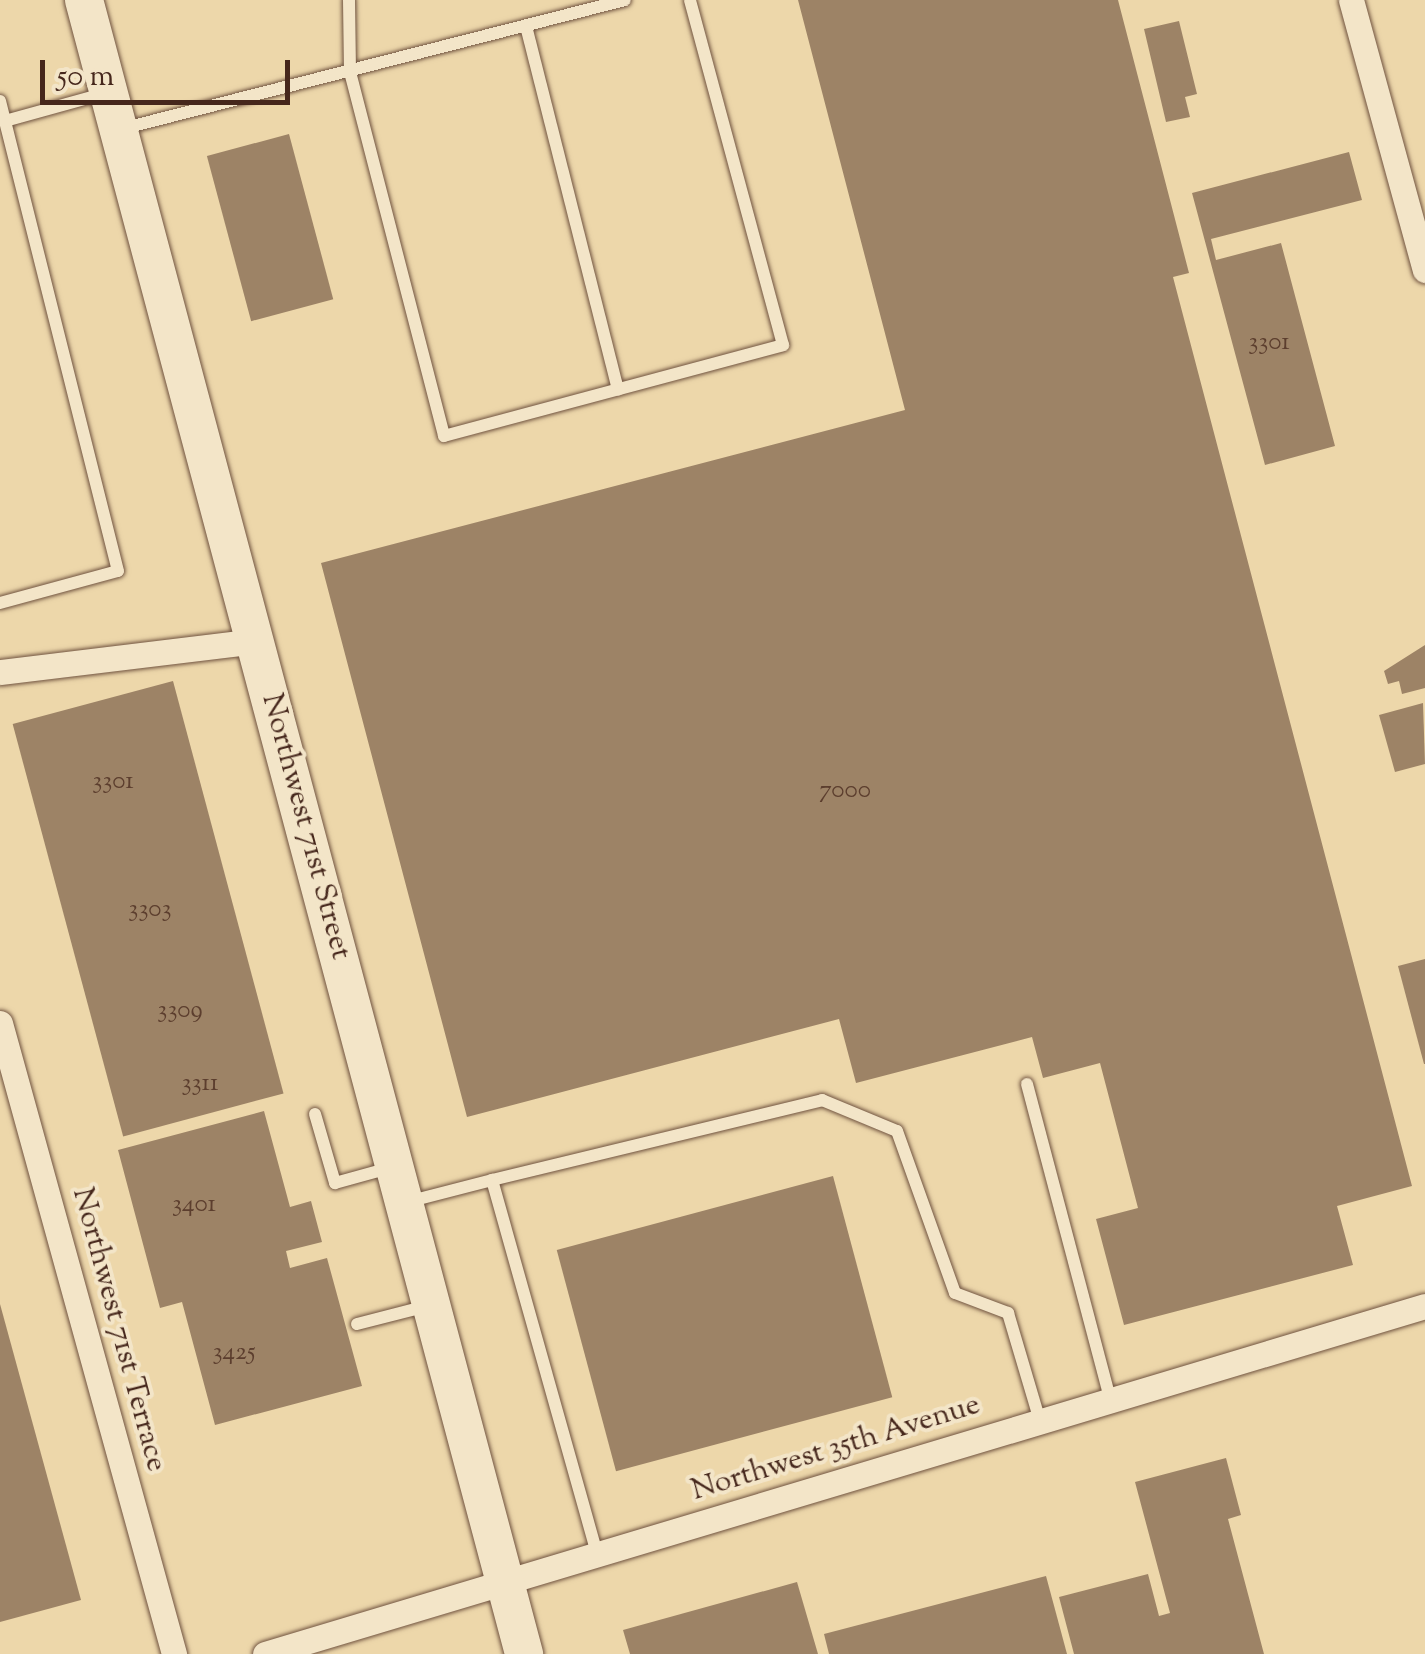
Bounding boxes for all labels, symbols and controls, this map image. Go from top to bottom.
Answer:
scale bar [45,40,295,102]
text: 50 m [57,56,114,99]
house number: 3301 [1248,328,1290,358]
street label: Northwest 71st Street [252,690,358,964]
house number: 3301 [92,767,134,797]
house number: 7000 [819,776,871,806]
house number: 3303 [128,895,172,925]
house number: 3309 [157,996,203,1026]
house number: 3311 [181,1069,219,1099]
street label: Northwest 71st Terrace [63,1184,173,1476]
house number: 3401 [172,1190,216,1220]
house number: 3425 [213,1338,255,1368]
street label: Northwest 35th Avenue [687,1388,985,1510]

